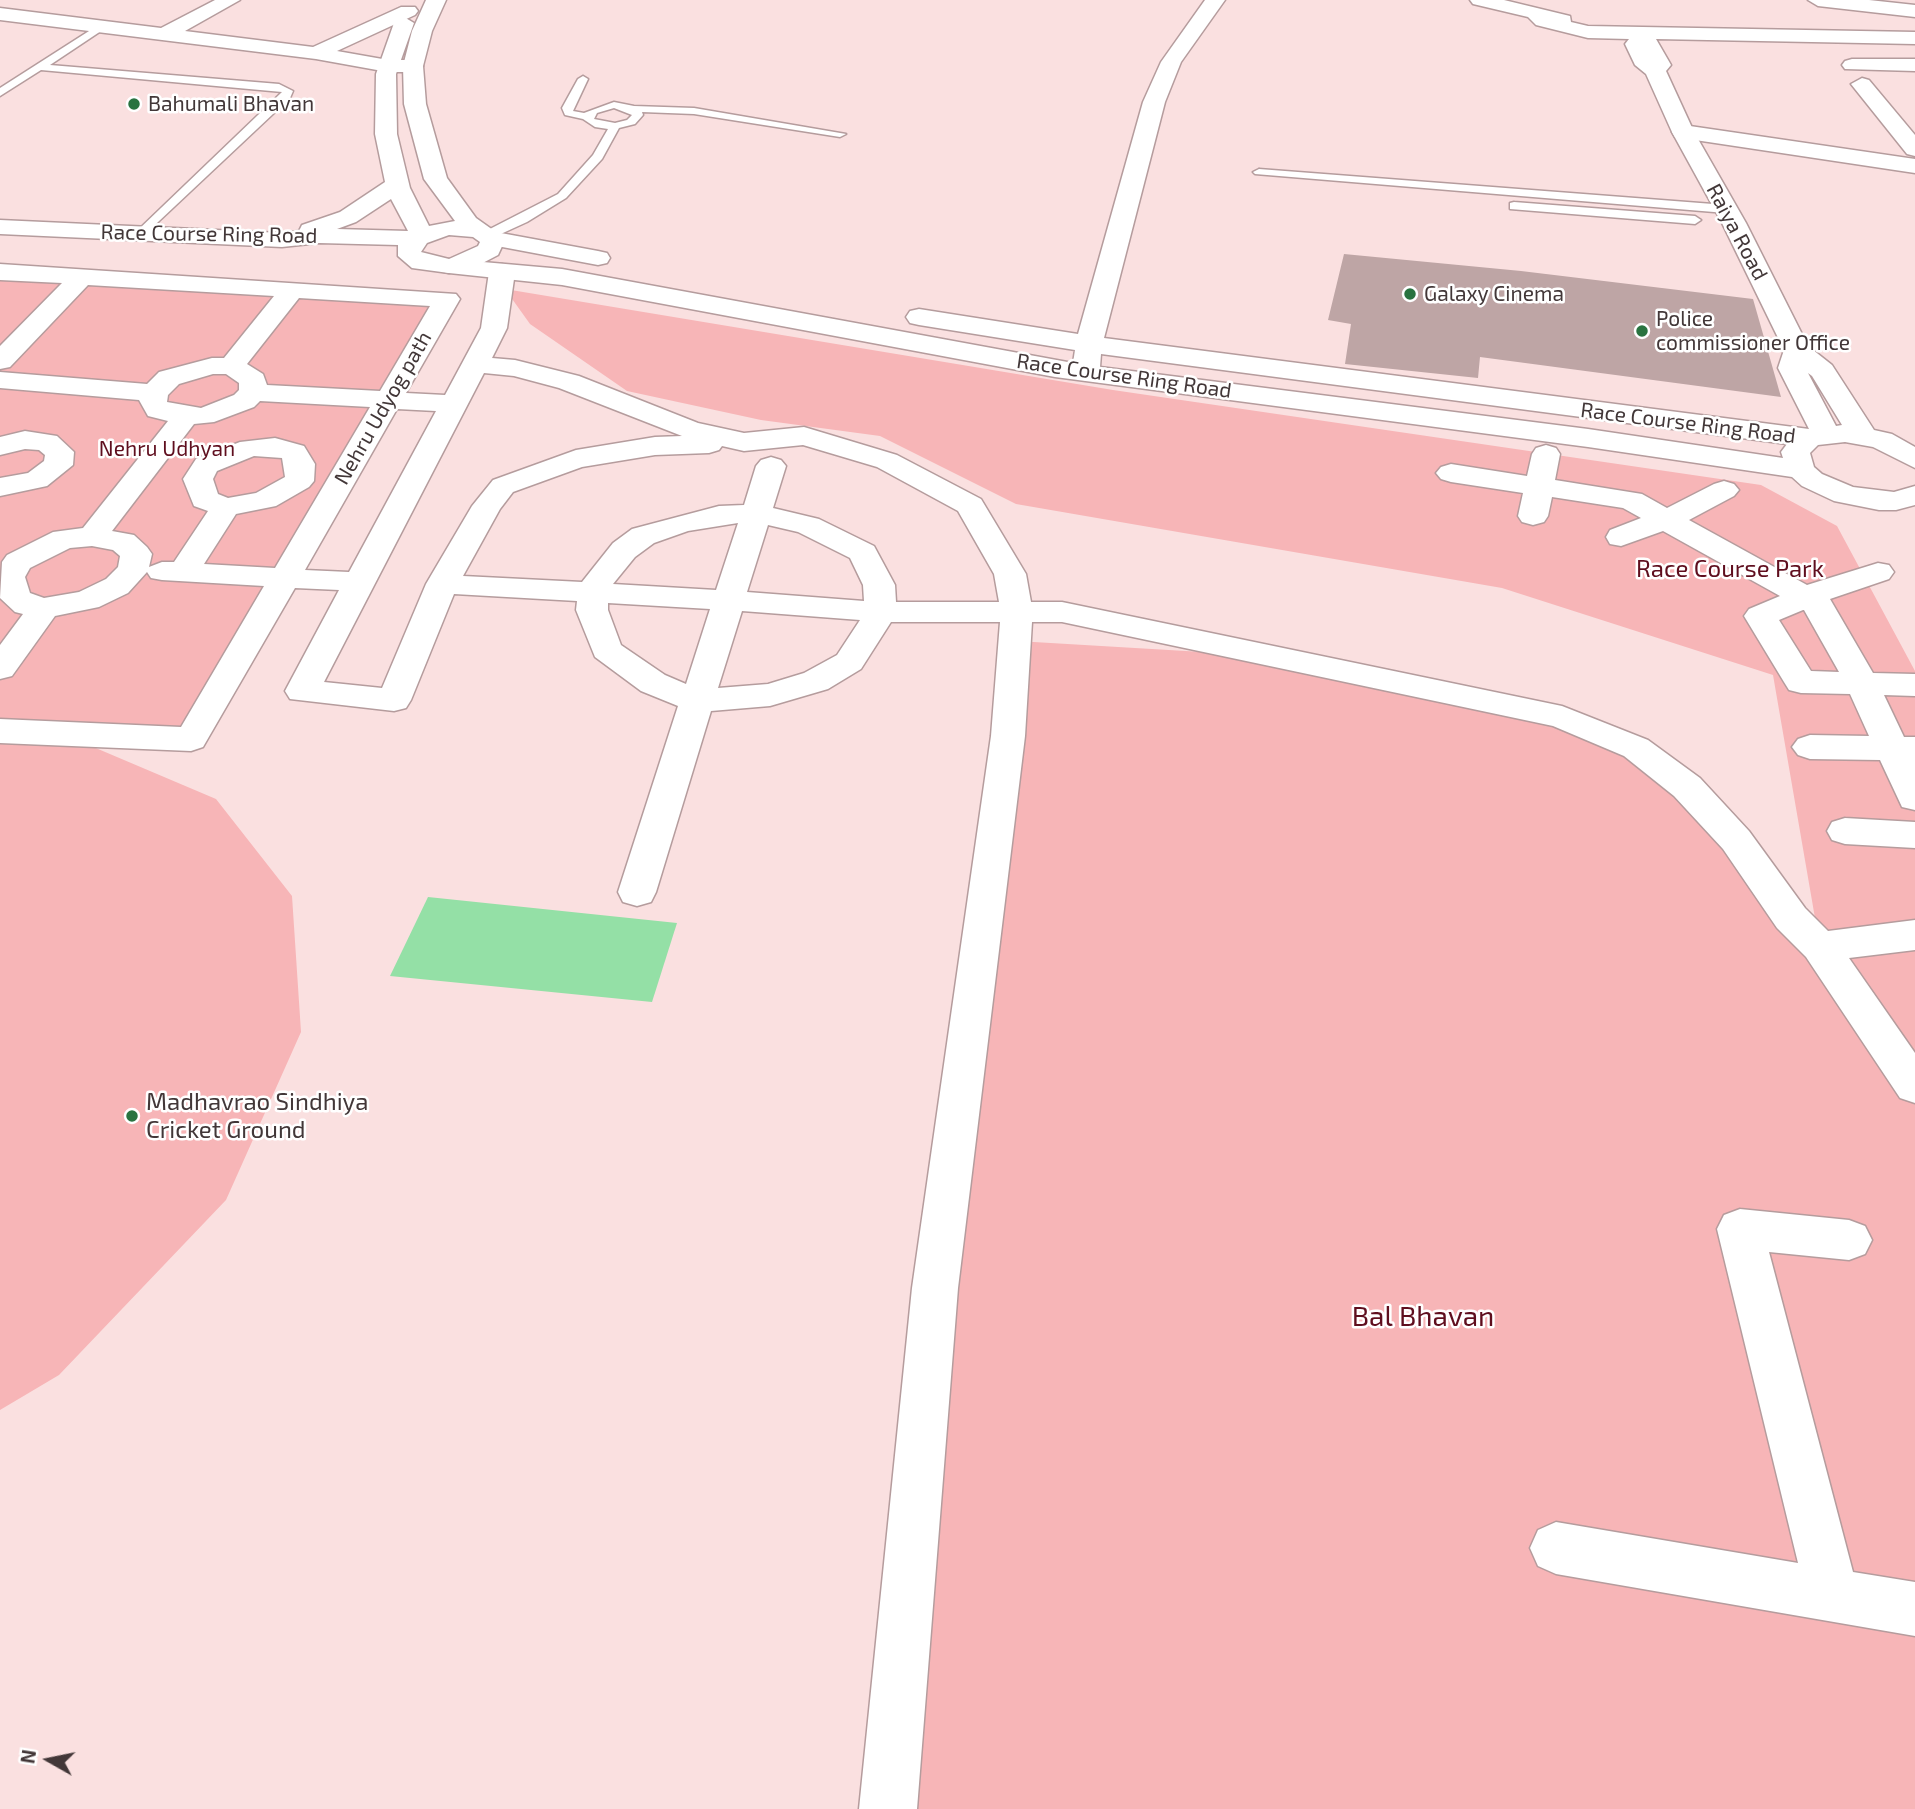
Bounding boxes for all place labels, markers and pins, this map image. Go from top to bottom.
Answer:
place label: Bahumali Bhavan [148,91,314,117]
marker: Bahumali Bhavan [126,96,142,112]
place label: Galaxy Cinema [1424,281,1564,307]
marker: Galaxy Cinema [1402,286,1418,302]
place label: Police commissioner Office [1656,306,1850,356]
marker: Police commissioner Office [1634,323,1650,339]
place label: Madhavrao Sindhiya Cricket Ground [146,1088,368,1144]
marker: Madhavrao Sindhiya Cricket Ground [124,1108,140,1124]

